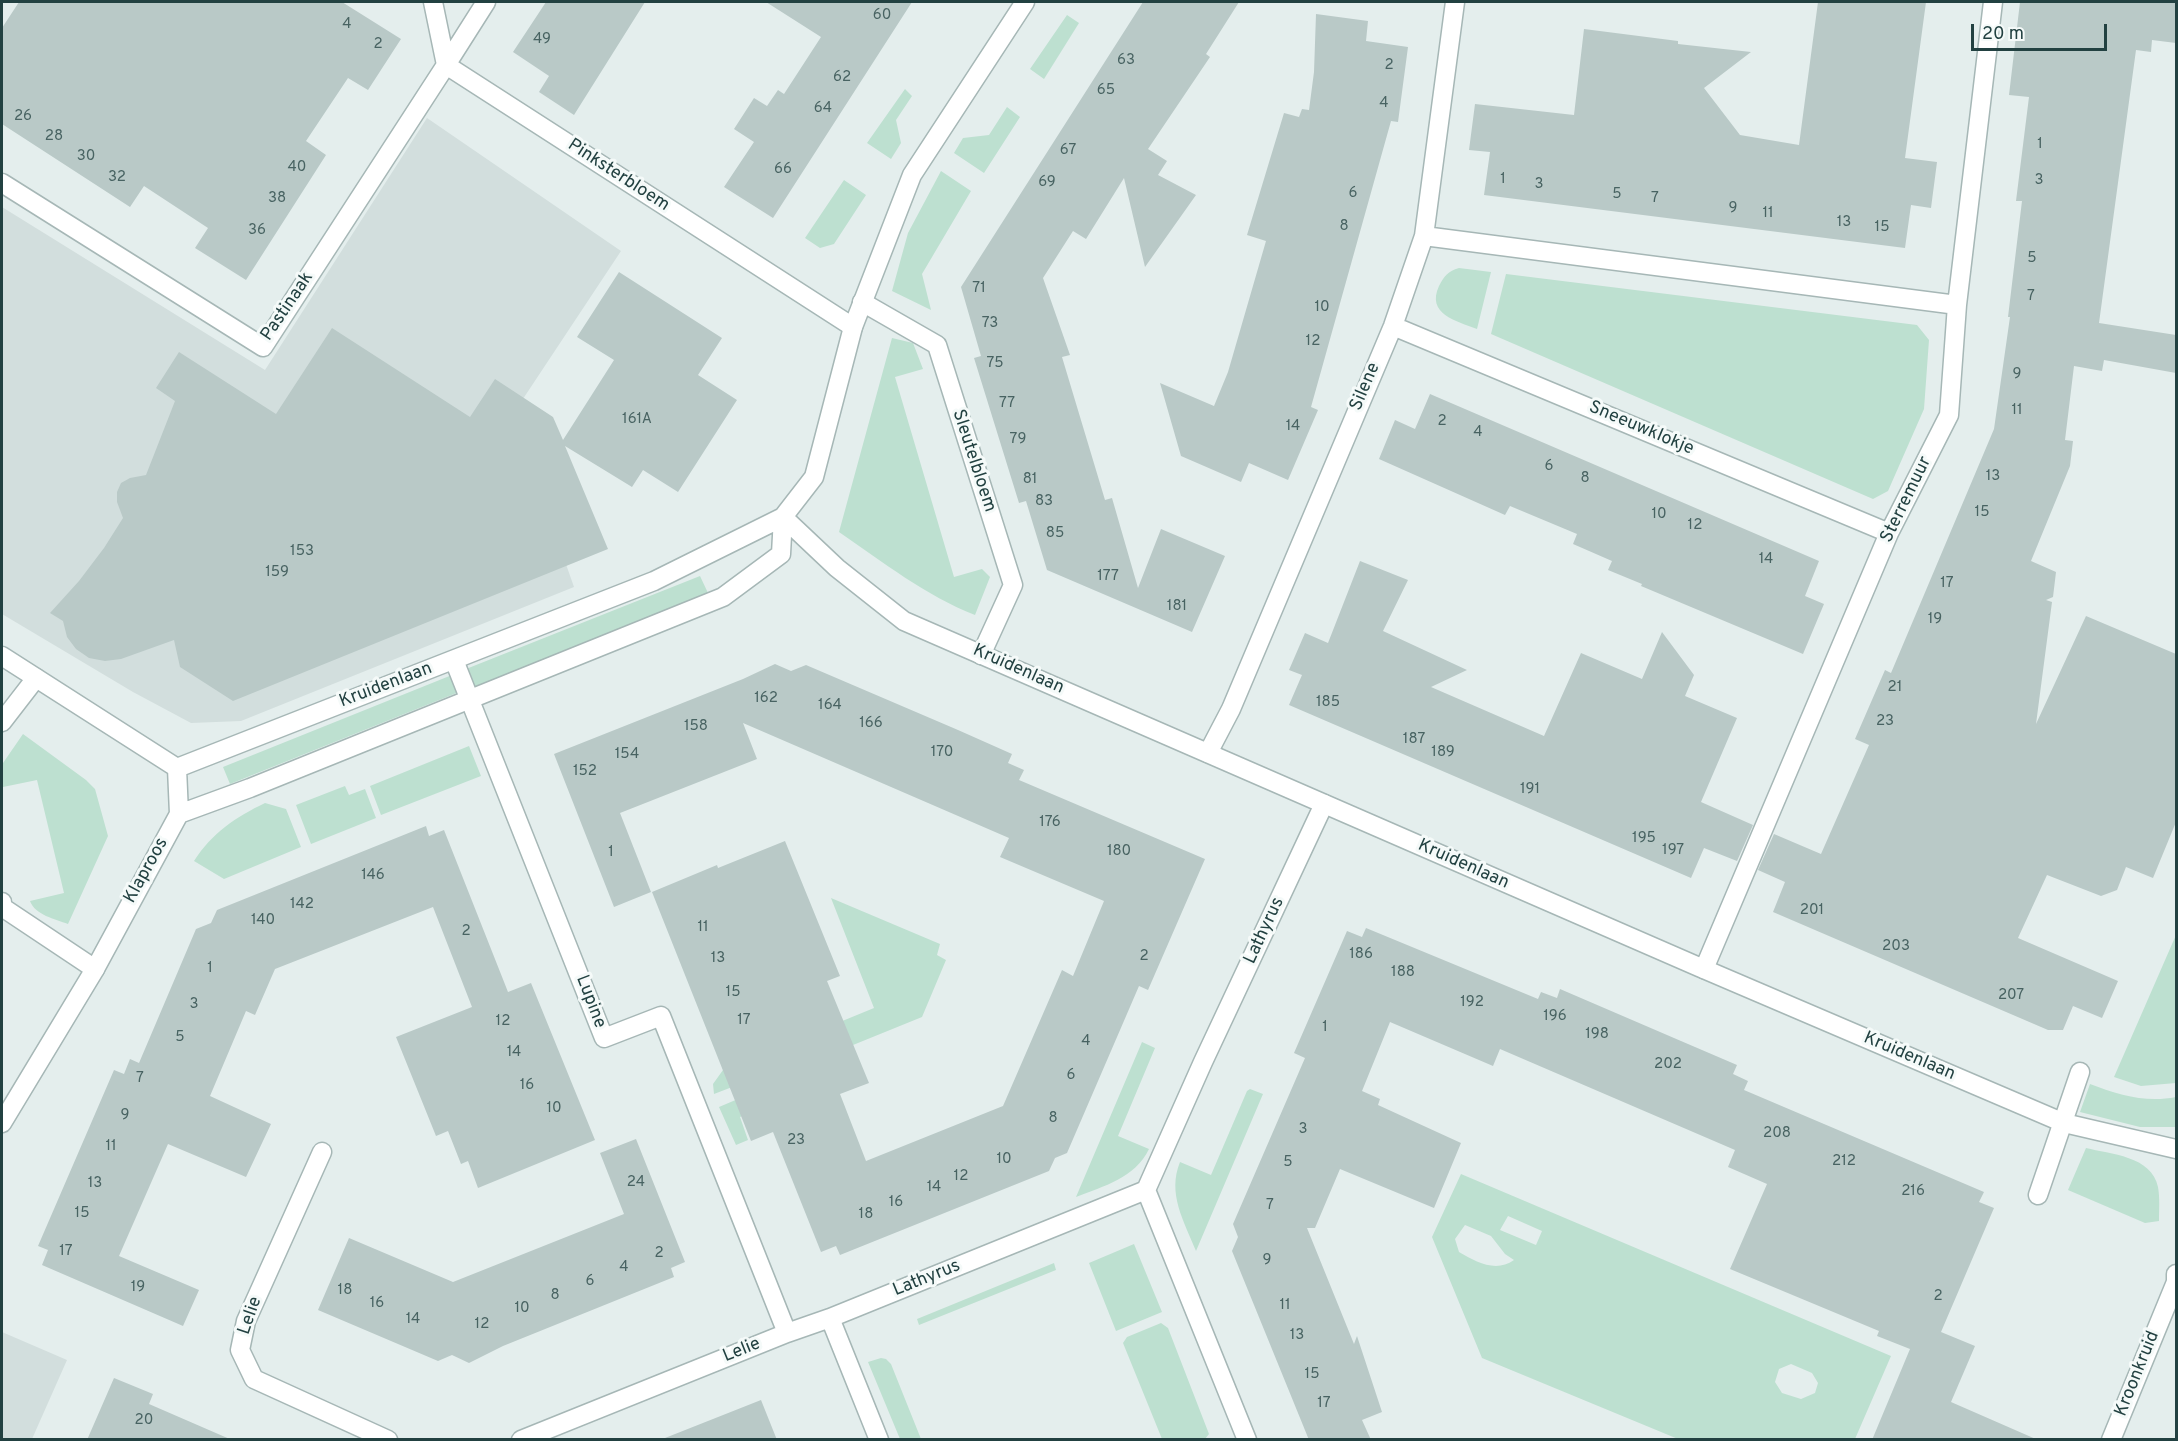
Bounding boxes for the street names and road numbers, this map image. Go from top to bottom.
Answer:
street label: Pinksterbloem [563,135,673,217]
street label: Pastinaak [257,268,319,346]
street label: Silene [1346,360,1386,414]
street label: Sneeuwklokje [1585,397,1697,461]
street label: Sleutelbloem [946,407,1000,515]
street label: Sterremuur [1877,453,1937,547]
street label: Kruidenlaan [969,640,1067,700]
street label: Kruidenlaan [337,658,435,714]
street label: Klaproos [120,834,174,908]
street label: Kruidenlaan [1414,835,1512,895]
street label: Lathyrus [1240,894,1290,968]
street label: Lupine [570,972,610,1032]
street label: Kruidenlaan [1860,1028,1958,1086]
street label: Lathyrus [890,1256,964,1302]
street label: Lelie [234,1294,268,1338]
street label: Kroonkruid [2111,1328,2165,1420]
street label: Lelie [720,1334,764,1368]

